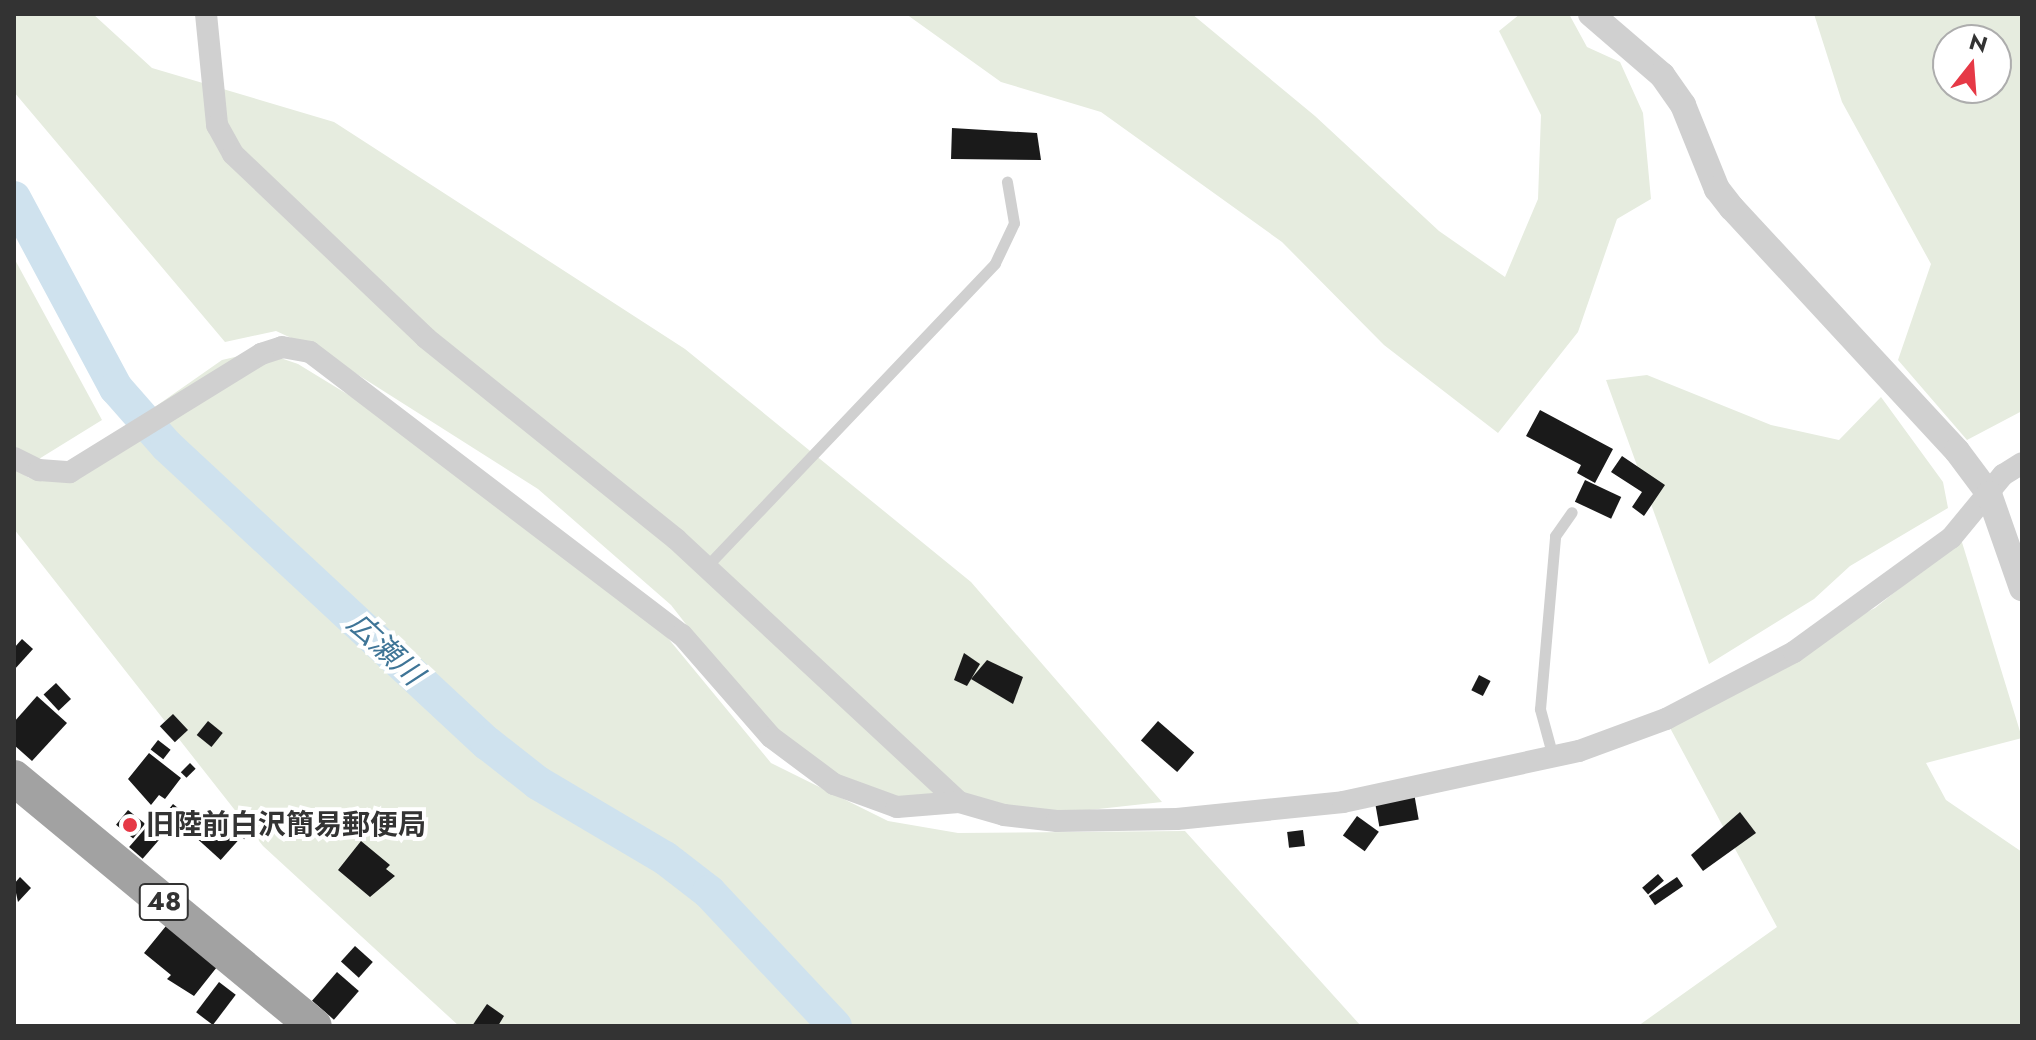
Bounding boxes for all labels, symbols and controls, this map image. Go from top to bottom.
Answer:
north arrow [1932,24,2012,104]
text: N [1965,25,1991,61]
water label: 広瀬川 [340,605,430,693]
place label: 旧陸前白沢簡易郵便局 [146,808,426,842]
marker: 旧陸前白沢簡易郵便局 [121,816,139,834]
road number: 48 [138,880,190,924]

